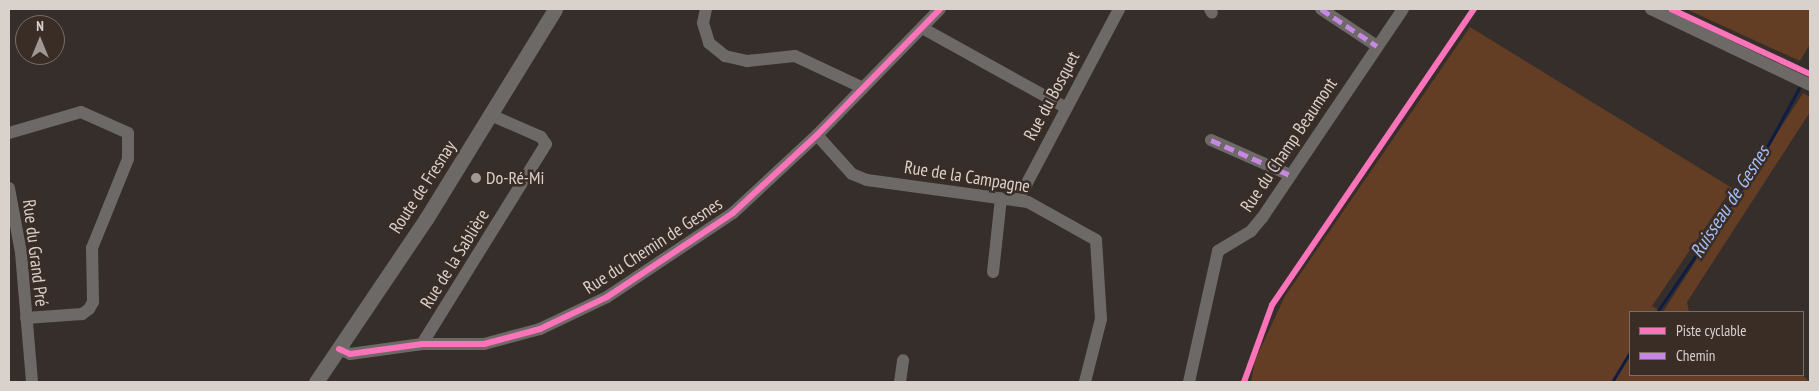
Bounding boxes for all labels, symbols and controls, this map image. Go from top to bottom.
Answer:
north arrow [15,15,65,65]
text: N [36,17,44,35]
street label: Rue du Bosquet [1020,48,1084,144]
street label: Rue du Champ Beaumont [1236,74,1342,216]
street label: Route de Fresnay [385,137,461,237]
water label: Ruisseau de Gesnes [1685,142,1775,262]
street label: Rue de la Campagne [903,156,1031,198]
place label: Do-Ré-Mi [486,167,544,189]
marker: Do-Ré-Mi [470,172,482,184]
street label: Rue du Chemin de Gesnes [580,193,726,299]
street label: Rue du Grand Pré [18,198,52,308]
street label: Rue de la Sablière [416,206,494,312]
legend [1629,311,1804,376]
text: Piste cyclable [1676,321,1746,340]
text: Chemin [1676,346,1715,365]

